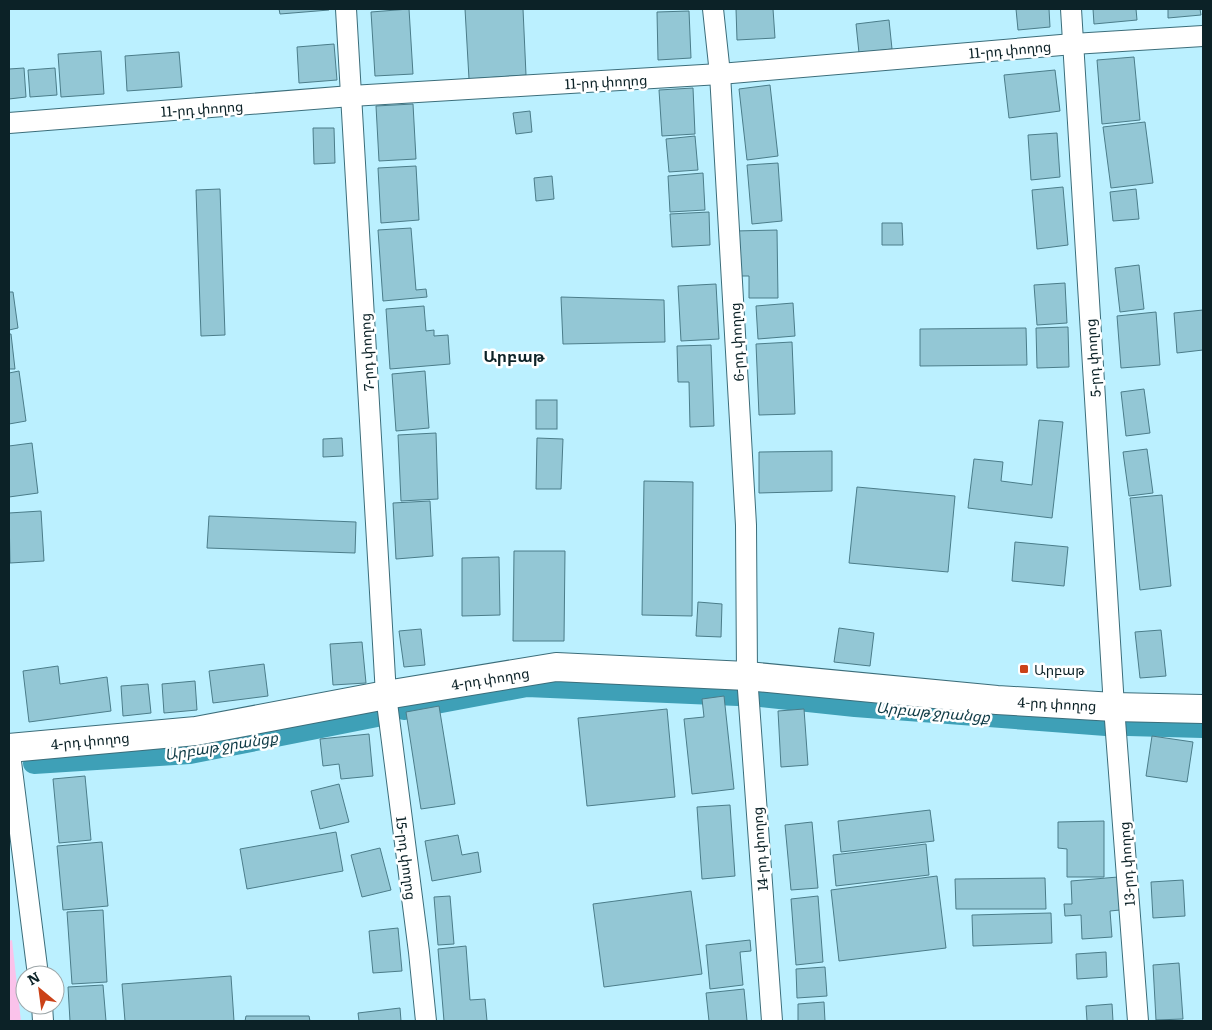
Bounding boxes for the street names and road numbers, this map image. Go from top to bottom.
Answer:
street label: 11-րդ փողոց [968,35,1052,63]
street label: 11-րդ փողոց [564,69,648,93]
street label: 11-րդ փողոց [160,95,244,121]
street label: 6-րդ փողոց [724,302,748,382]
street label: 7-րդ փողոց [354,313,378,391]
street label: 5-րդ փողոց [1079,318,1105,398]
street label: 4-րդ փողոց [449,662,531,694]
street label: 4-րդ փողոց [1017,691,1097,715]
street label: 4-րդ փողոց [50,727,130,753]
street label: 14-րդ փողոց [746,806,772,892]
street label: 15-րդ փողոց [392,815,422,901]
street label: 13-րդ փողոց [1113,821,1139,907]

